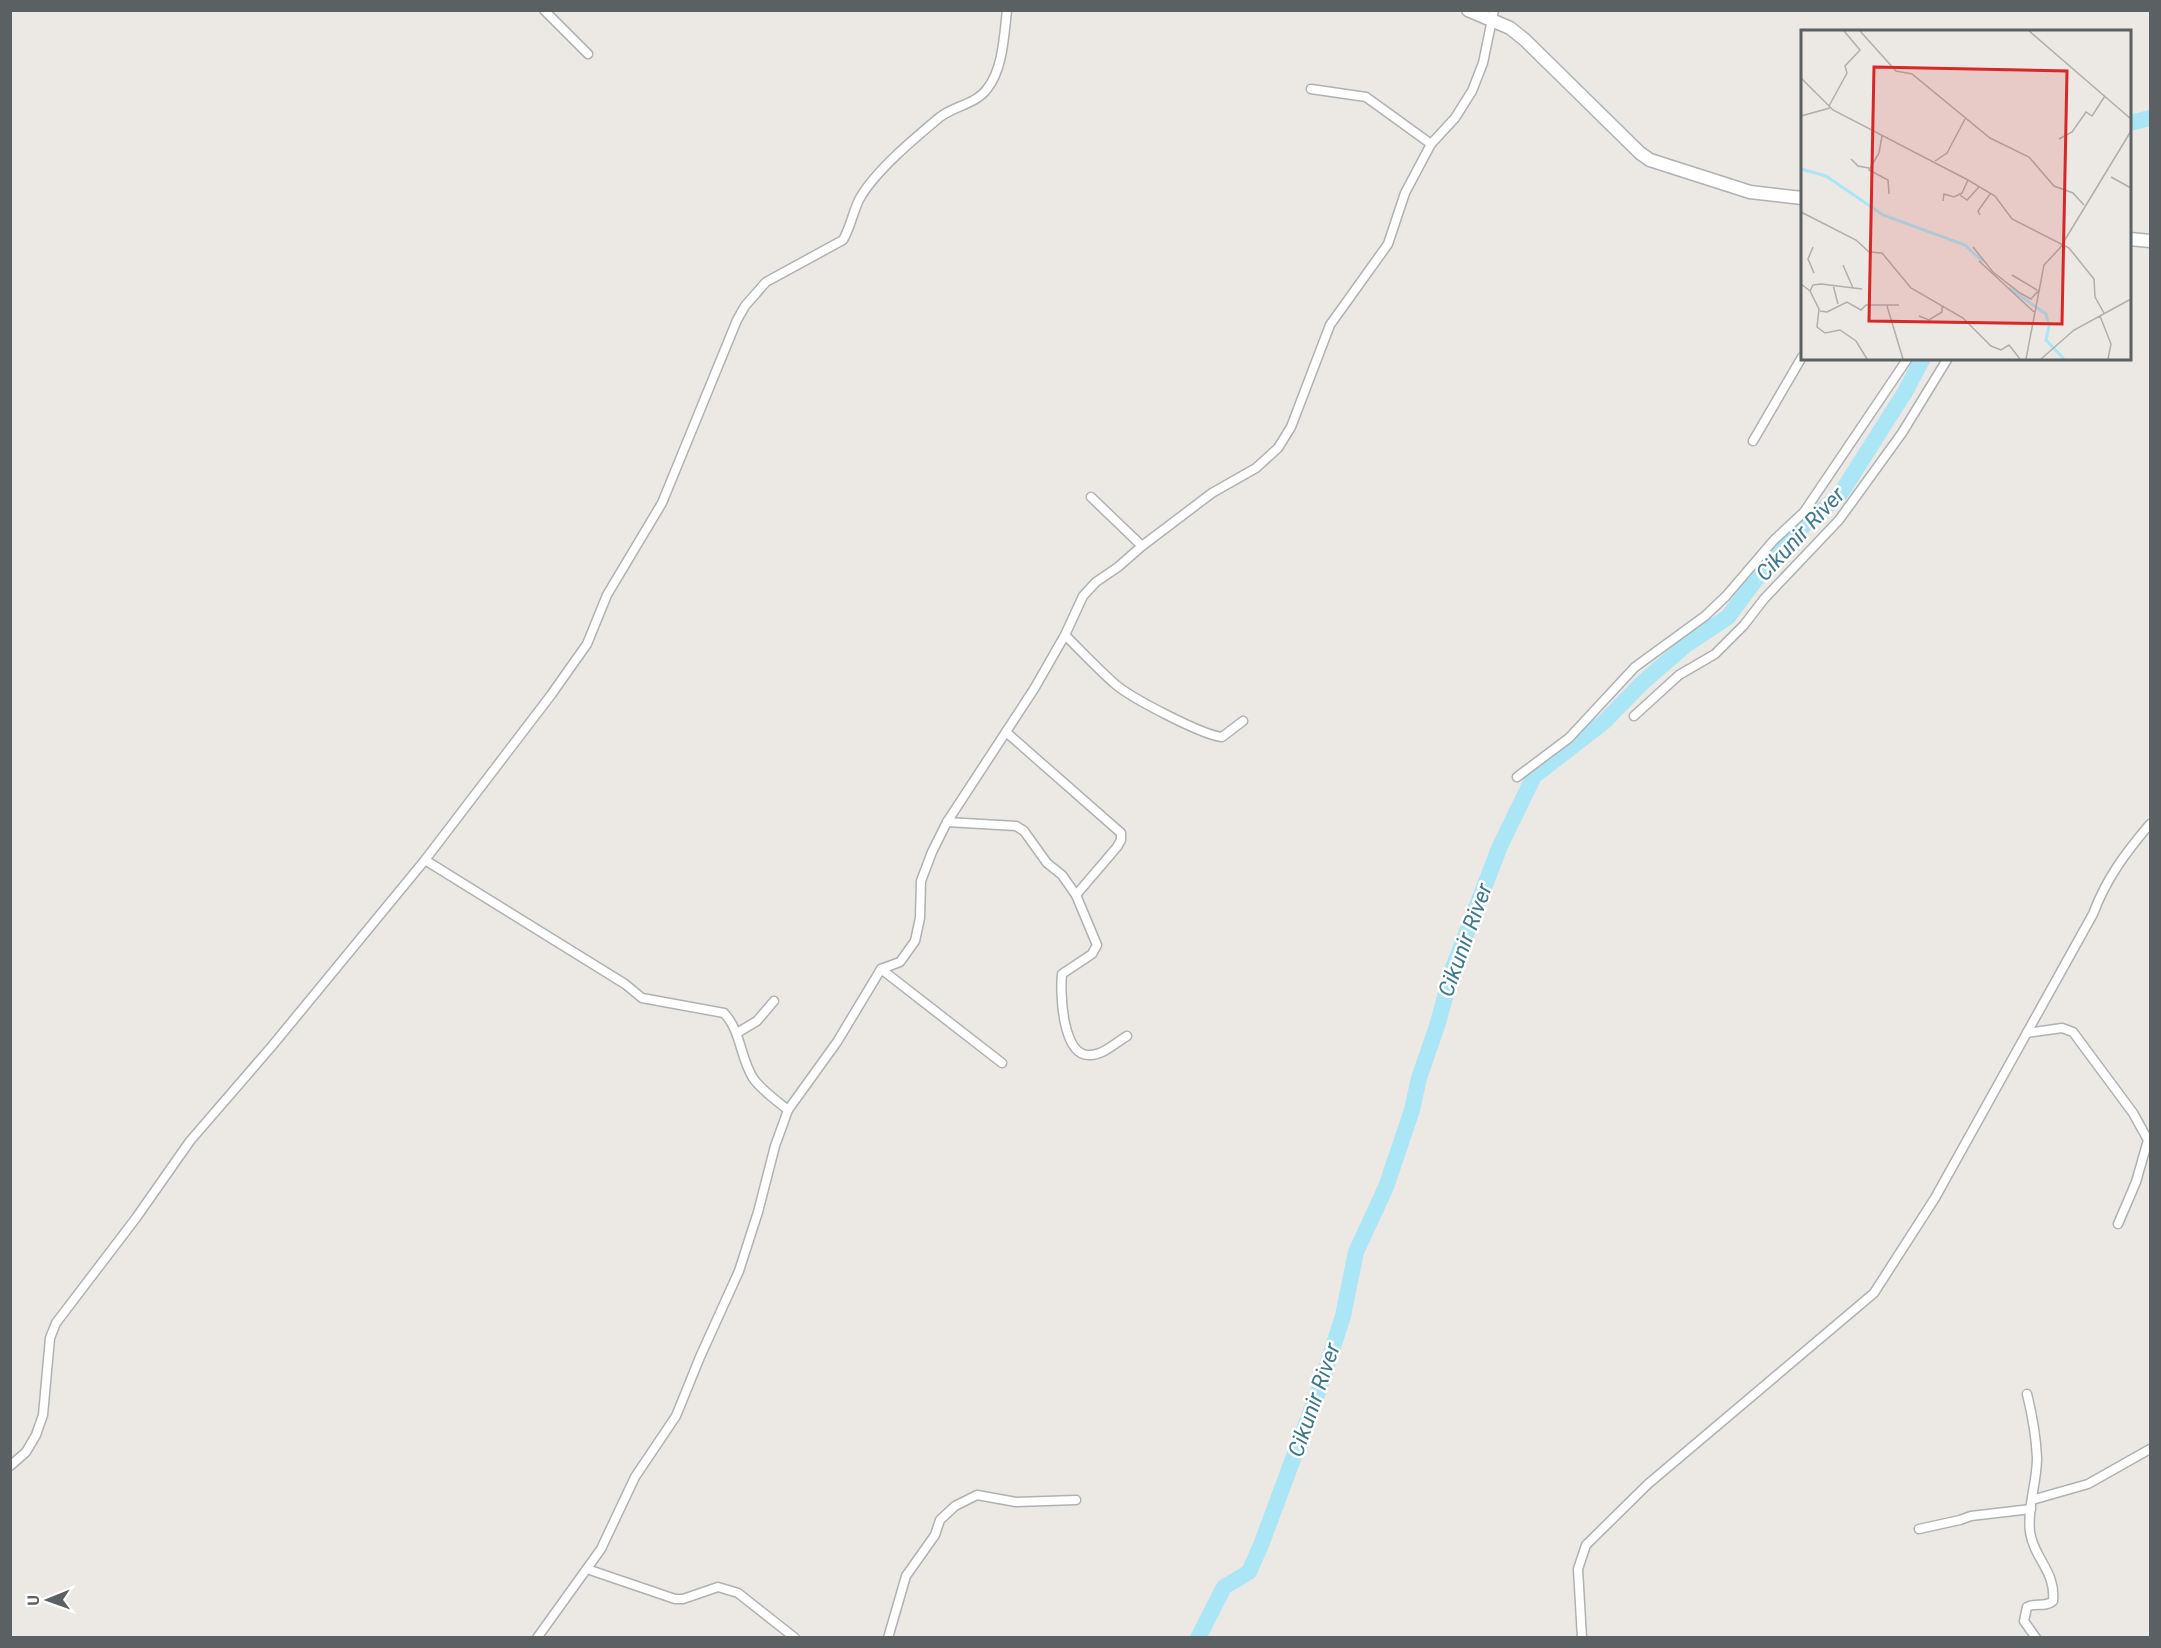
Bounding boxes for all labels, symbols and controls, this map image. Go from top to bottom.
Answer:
inset map [1801,30,2131,360]
water label: Cikunir River [1751,482,1850,586]
water label: Cikunir River [1433,879,1497,1000]
water label: Cikunir River [1283,1339,1345,1460]
north arrow [18,1570,78,1630]
text: U [24,1595,43,1606]

